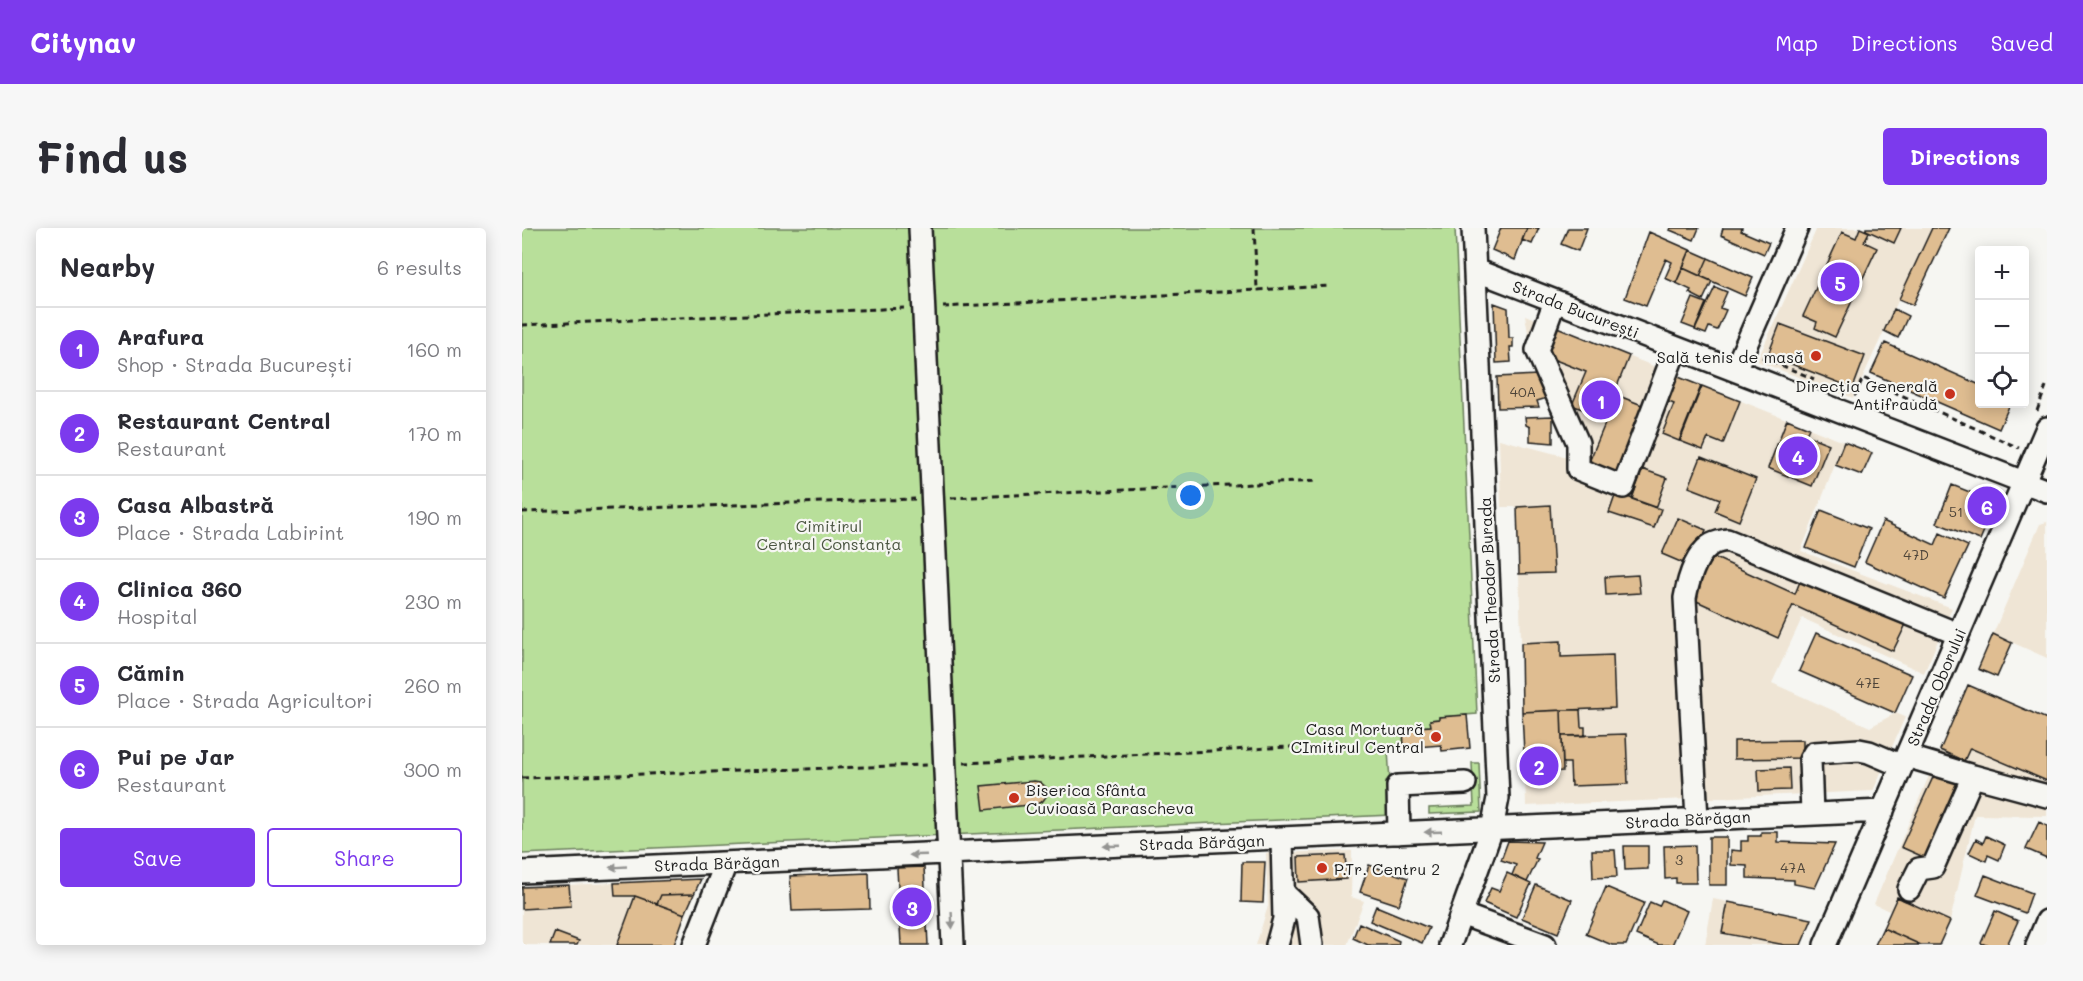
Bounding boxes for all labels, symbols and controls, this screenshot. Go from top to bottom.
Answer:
text: Citynav [30,24,136,60]
text: Map [1775,29,1818,56]
text: Directions [1851,29,1958,56]
text: Saved [1991,29,2053,56]
button: Directions [1883,128,2047,185]
text: Find us [36,129,188,184]
map controls [1975,246,2029,408]
button: + [1975,246,2029,300]
text: Nearby [60,250,155,284]
text: 6 results [377,254,462,280]
pin: 5 [1820,260,1860,304]
street label: Strada București [1509,275,1642,344]
button: − [1975,300,2029,354]
text: Arafura [117,322,204,351]
text: 1 [75,336,84,362]
text: 160 m [406,336,462,362]
place label: Sală tenis de masă [1657,346,1804,367]
marker: Sală tenis de masă [1809,349,1823,363]
text: Shop · Strada București [117,351,352,377]
button: locate [1975,354,2029,408]
place label: Direcția Generală Antifraudă [1795,375,1938,414]
pin: 1 [1582,378,1620,423]
house number: 40A [1510,382,1536,401]
marker: Direcția Generală Antifraudă [1943,387,1957,401]
text: Restaurant Central [117,406,330,435]
text: 2 [74,420,85,446]
text: 170 m [407,420,462,446]
pin: 4 [1778,434,1818,478]
text: Restaurant [117,435,227,461]
your location [1176,481,1205,510]
pin: 6 [1968,484,2006,528]
text: Casa Albastră [117,490,274,519]
street label: Strada Theodor Burada [1474,496,1504,684]
house number: 51 [1949,502,1963,521]
text: 3 [74,504,86,530]
text: 190 m [407,504,462,530]
park label: Cimitirul Central Constanța [757,515,901,555]
text: Place · Strada Labirint [117,519,344,545]
house number: 47D [1903,545,1929,564]
text: Clinica 360 [117,574,242,603]
text: 4 [73,588,86,614]
text: 230 m [404,588,462,614]
text: Hospital [117,603,198,629]
street label: Strada Oborului [1902,625,1970,749]
text: Cămin [117,658,184,687]
text: 5 [74,672,85,698]
text: 260 m [404,672,462,698]
house number: 47E [1856,673,1880,692]
text: Place · Strada Agricultori [117,687,373,713]
place label: Casa Mortuară CImitirul Central [1291,718,1424,757]
marker: Casa Mortuară CImitirul Central [1429,730,1443,744]
text: Pui pe Jar [117,742,234,771]
pin: 2 [1520,744,1558,788]
text: 6 [73,756,86,782]
text: 300 m [403,756,462,782]
text: Restaurant [117,771,227,797]
place label: Biserica Sfânta Cuvioasă Parascheva [1026,779,1194,818]
marker: Biserica Sfânta Cuvioasă Parascheva [1007,791,1021,805]
street label: Strada Bărăgan [1625,805,1751,833]
one-way arrow [1424,827,1443,837]
button: Save [60,828,255,887]
button: Share [267,828,462,887]
street label: Strada Bărăgan [1139,829,1265,855]
one-way arrow [1103,841,1122,851]
street label: Strada Bărăgan [654,850,780,876]
one-way arrow [908,850,927,859]
house number: 3 [1675,850,1683,869]
place label: P.Tr. Centru 2 [1334,858,1440,879]
house number: 47A [1780,858,1806,877]
marker: P.Tr. Centru 2 [1315,861,1329,875]
one-way arrow [608,863,627,872]
pin: 3 [892,884,932,930]
one-way arrow [947,911,957,930]

